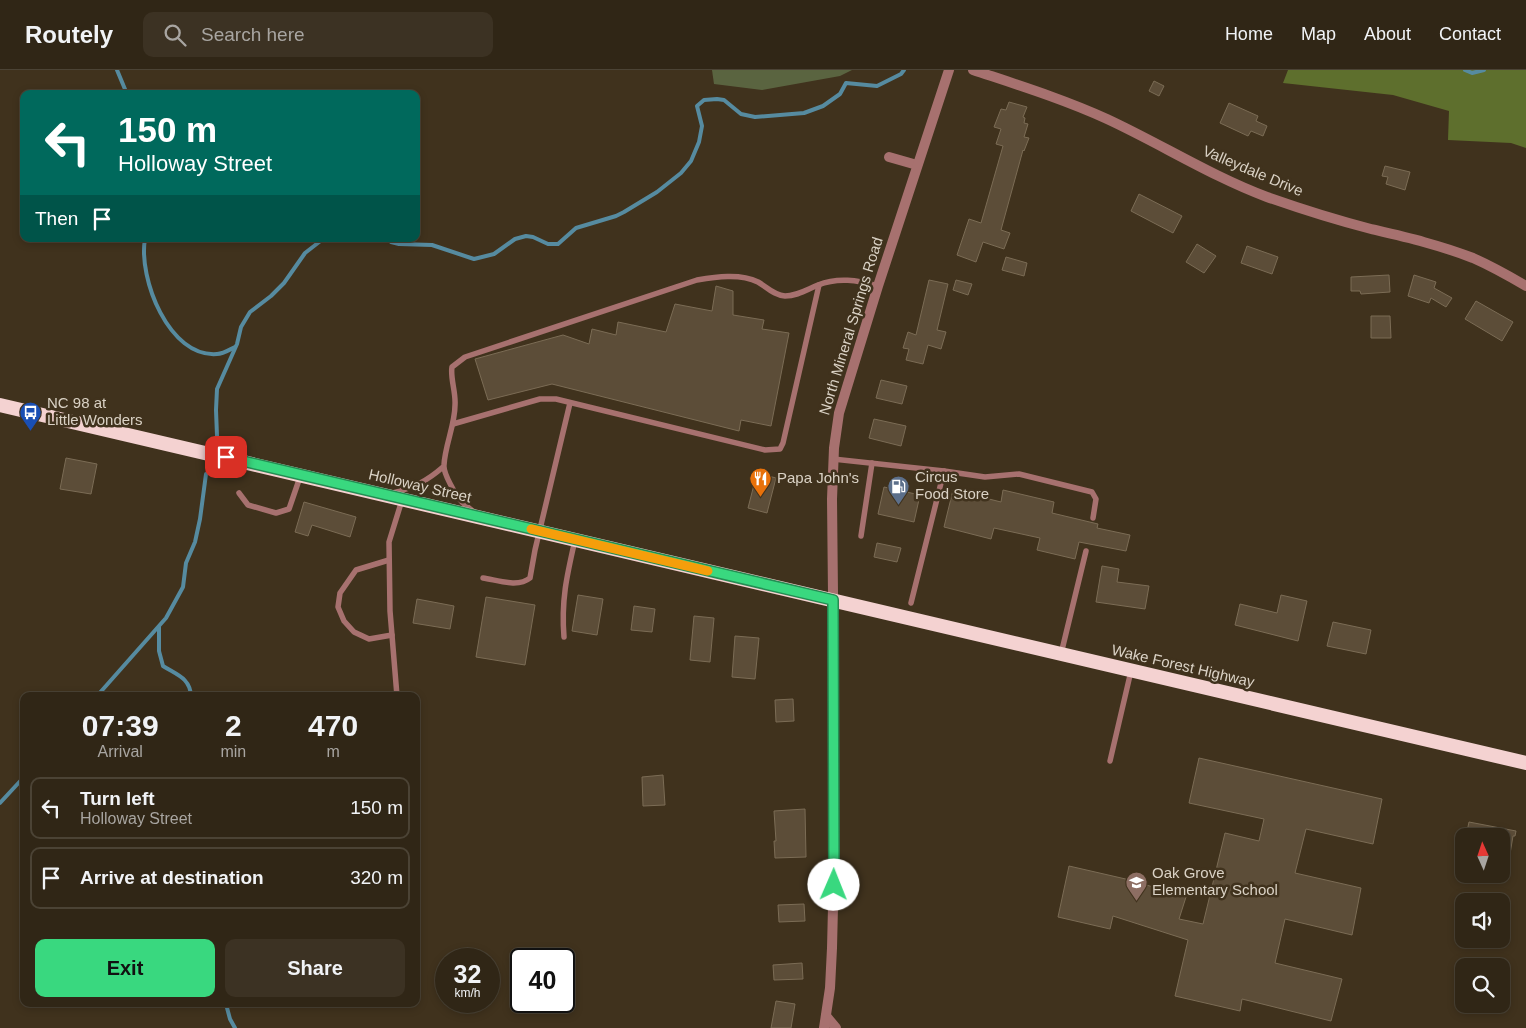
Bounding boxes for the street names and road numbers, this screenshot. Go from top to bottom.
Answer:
street label: Valleydale Drive [1200,142,1306,199]
street label: North Mineral Springs Road [815,235,886,417]
street label: Holloway Street [367,465,474,506]
street label: Wake Forest Highway [1110,641,1257,690]

